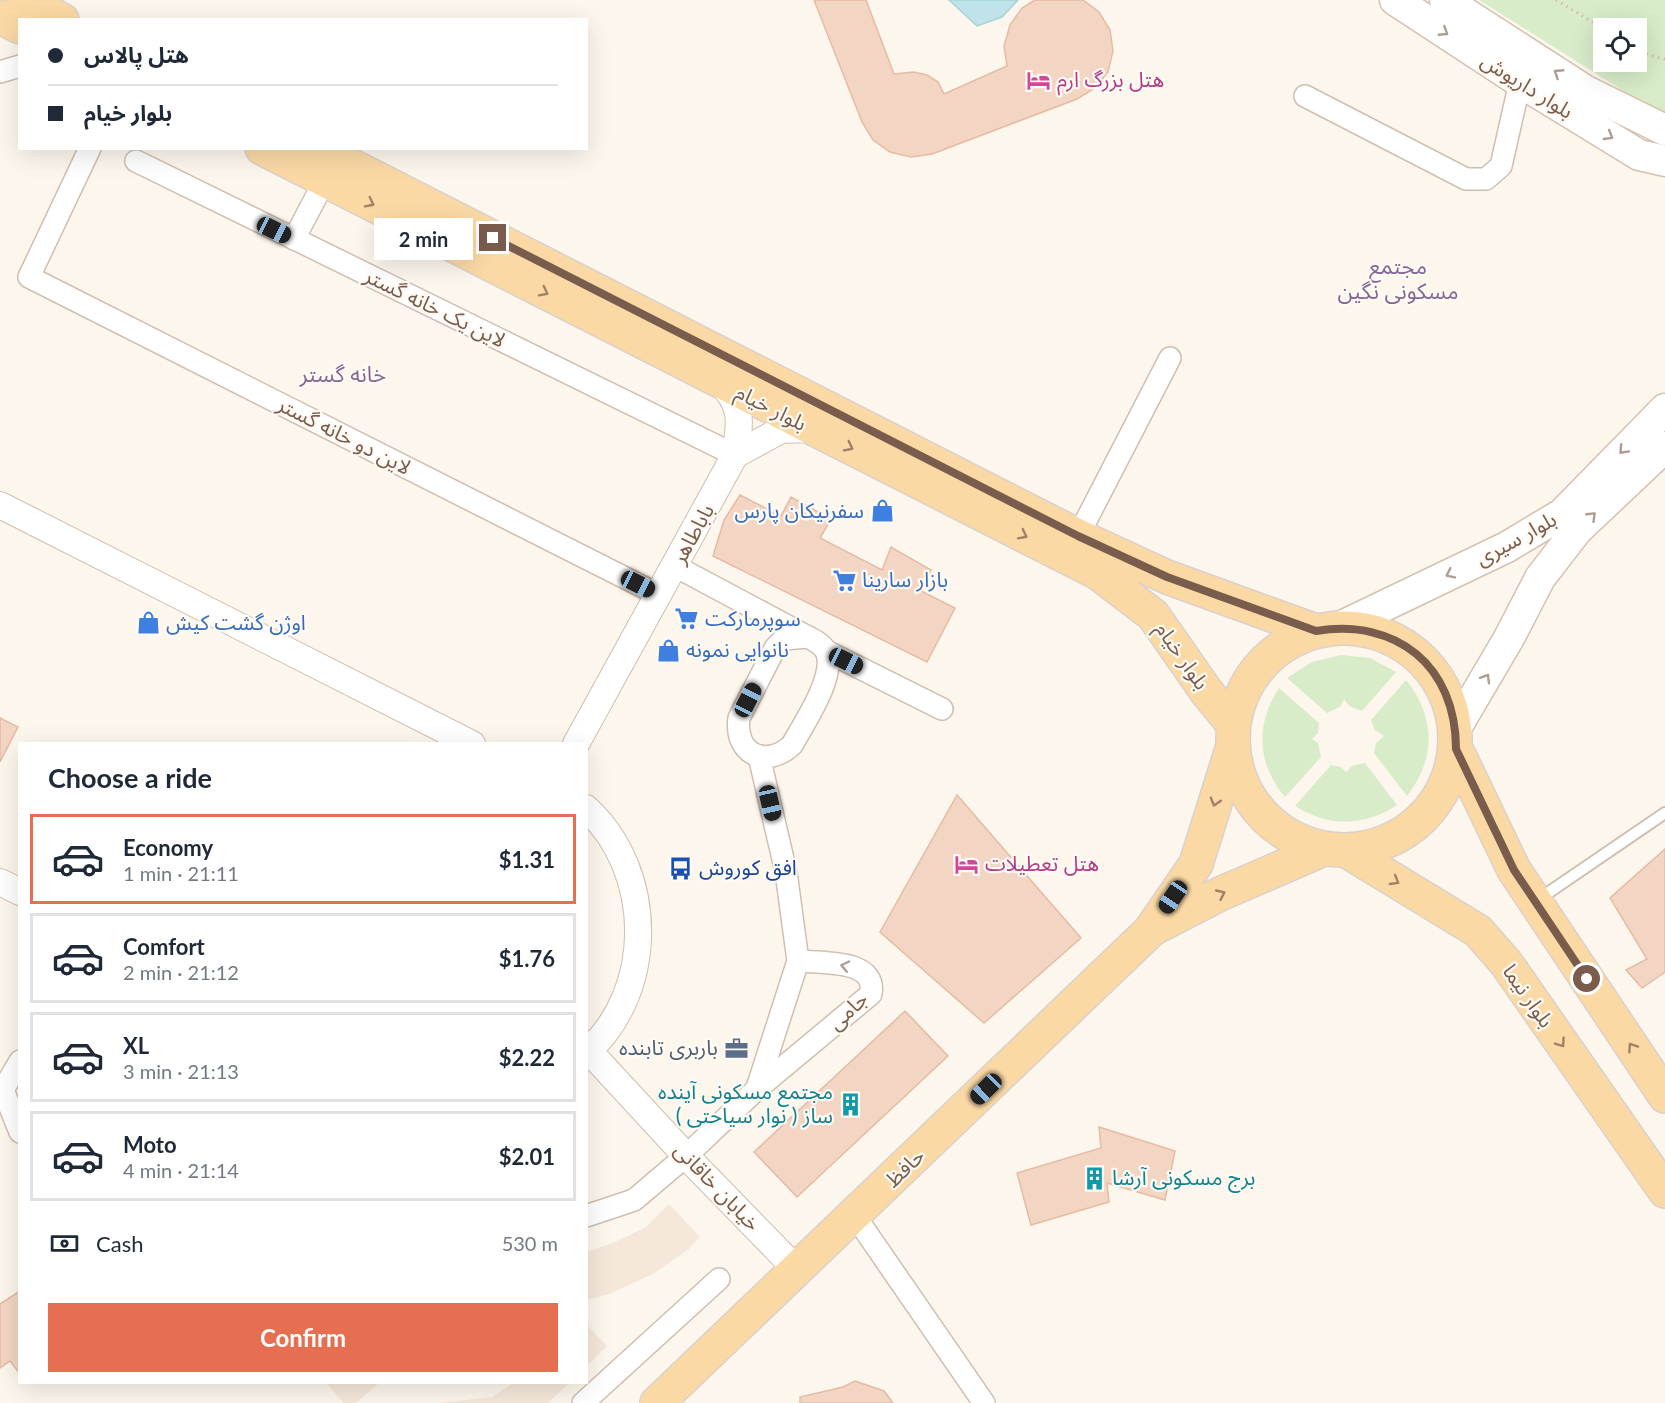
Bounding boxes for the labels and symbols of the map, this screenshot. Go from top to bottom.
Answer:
one-way arrow [1437,25,1448,36]
street label: بلوار داریوش [1477,47,1578,124]
place label: هتل بزرگ ارم [1057,66,1164,96]
hotel icon: هتل بزرگ ارم [1026,67,1052,93]
one-way arrow [1554,69,1565,80]
one-way arrow [1603,129,1613,140]
one-way arrow [364,196,375,207]
car [254,214,294,246]
callout: 2 min [373,217,472,259]
route end [479,224,506,251]
district label: مجتمع مسکونی نگین [1338,252,1458,304]
street label: لاین یک خانه گستر [360,261,510,352]
one-way arrow [537,285,548,297]
district label: خانه گستر [299,360,386,387]
street label: بلوار خیام [730,378,811,440]
street label: لاین دو خانه گستر [272,390,416,480]
one-way arrow [842,440,853,452]
one-way arrow [1620,443,1631,454]
place label: سفرنیکان پارس [735,497,864,524]
shop icon: سفرنیکان پارس [869,498,895,524]
street label: باباطاهر [665,499,719,569]
street label: بلوار سیری [1471,505,1561,571]
one-way arrow [1586,512,1596,523]
one-way arrow [1017,528,1027,539]
place label: بازار سارینا [862,566,948,592]
supermarket icon: بازار سارینا [831,567,857,593]
one-way arrow [1446,567,1457,579]
car [618,568,658,600]
place label: سوپرمارکت [705,605,801,632]
supermarket icon: سوپرمارکت [674,606,700,632]
place label: اوژن گشت كيش [166,609,306,635]
shop icon: اوژن گشت كيش [135,610,161,636]
street label: بلوار خیام [1147,617,1215,696]
place label: نانوایی نمونه [686,636,789,662]
shop icon: نانوایی نمونه [655,637,681,663]
car [826,645,866,677]
one-way arrow [1478,674,1490,684]
car [732,680,764,720]
car [757,783,783,823]
one-way arrow [1210,796,1222,806]
place label: هتل تعطیلات [985,850,1099,876]
hotel icon: هتل تعطیلات [954,851,980,877]
place label: افق کوروش [699,854,797,881]
bus stop icon: افق کوروش [668,855,694,881]
one-way arrow [1389,873,1399,885]
car [1155,877,1191,917]
one-way arrow [1215,890,1226,902]
street label: بلوار نیما [1498,959,1560,1032]
one-way arrow [840,960,850,973]
route start [1573,965,1600,992]
street label: جامی [822,985,873,1035]
place label: باربری تابنده [619,1034,718,1060]
office icon: باربری تابنده [723,1035,749,1061]
one-way arrow [1554,1036,1565,1047]
one-way arrow [1628,1043,1640,1053]
car [967,1070,1005,1108]
place label: مجتمع مسکونی آینده ساز ( نوار سیاحتی ) [658,1078,833,1128]
building icon: مجتمع مسکونی آینده ساز ( نوار سیاحتی ) [838,1091,864,1117]
street label: خیابان خاقانی [669,1137,766,1236]
street label: حافظ [879,1142,929,1192]
place label: برج مسکونی آرشا [1112,1164,1255,1193]
building icon: برج مسکونی آرشا [1081,1165,1107,1191]

